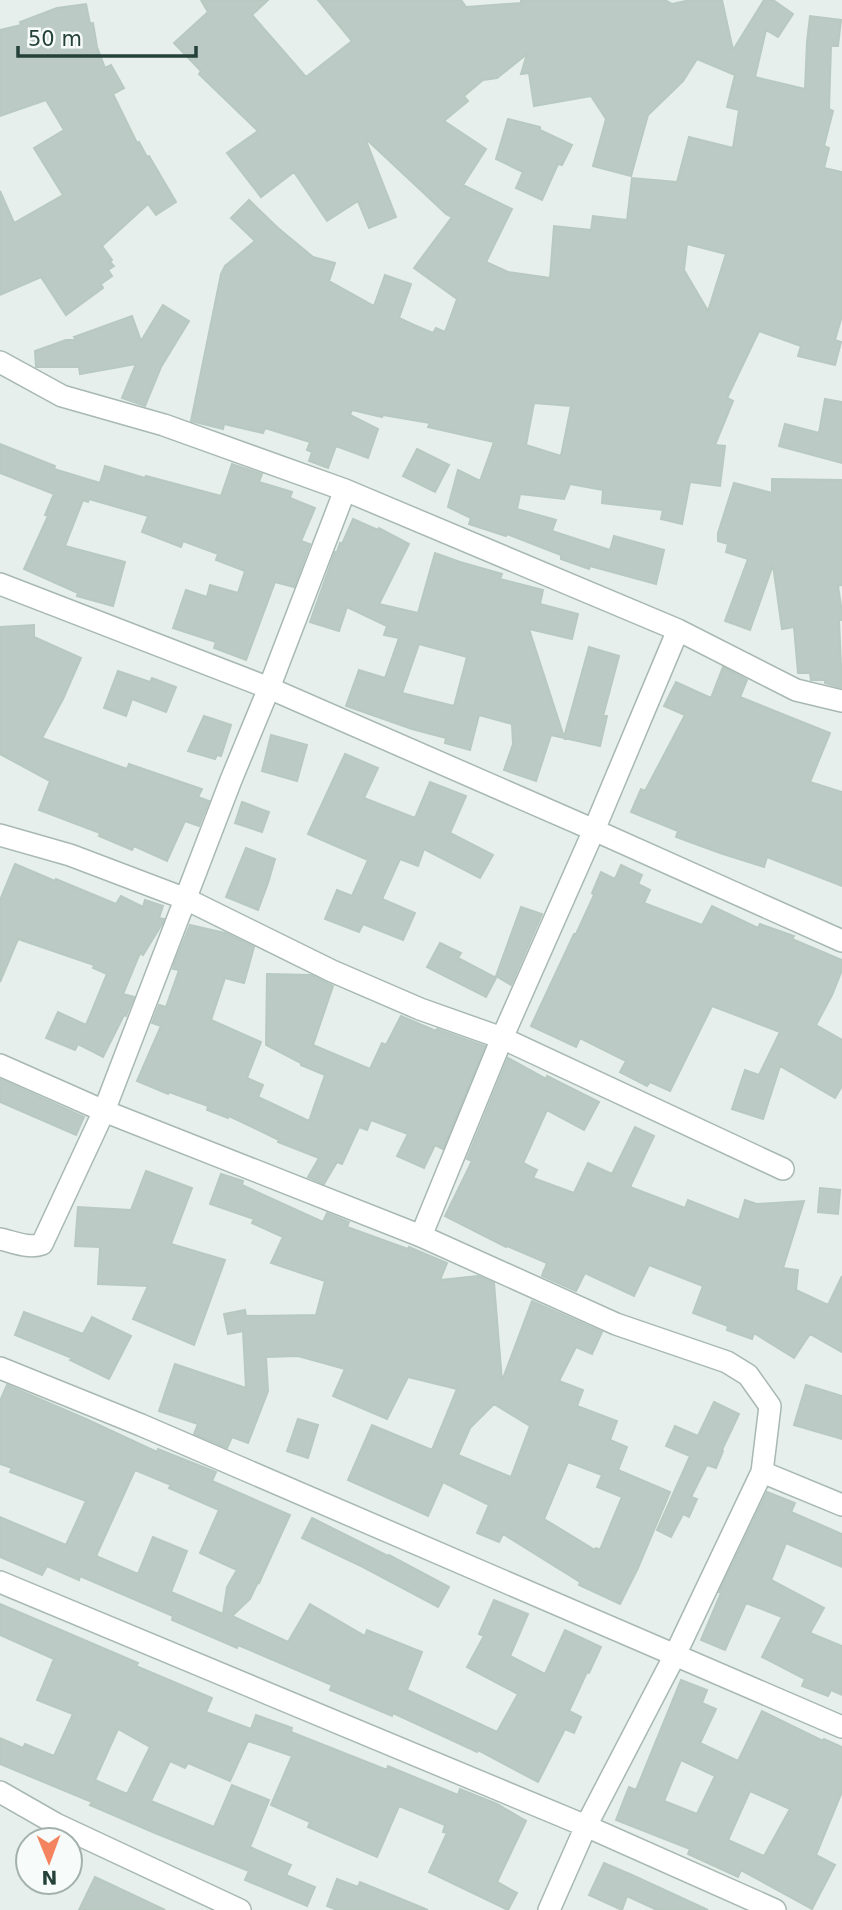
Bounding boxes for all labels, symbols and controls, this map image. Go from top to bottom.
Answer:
scale bar [18,14,196,58]
text: 50 m [28,27,82,51]
north arrow [14,1826,84,1896]
text: N [41,1867,57,1889]

